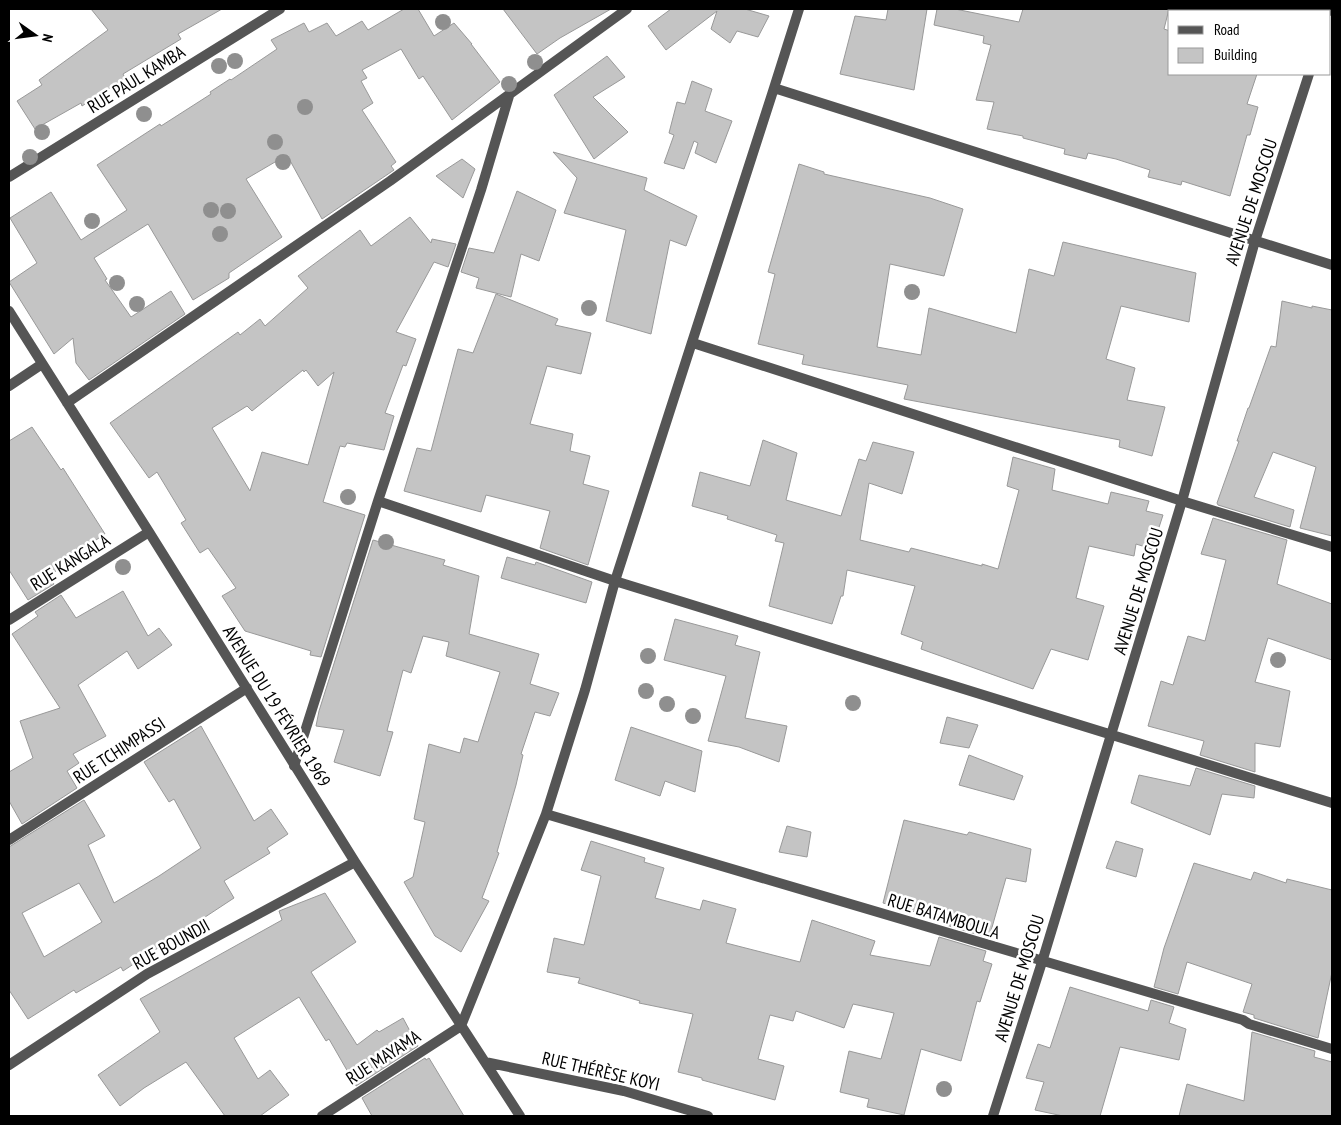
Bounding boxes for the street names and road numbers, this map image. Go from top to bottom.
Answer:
street label: RUE PAUL KAMBA [83,40,189,118]
street label: AVENUE DE MOSCOU [1220,136,1282,268]
street label: AVENUE DE MOSCOU [1108,525,1168,657]
street label: RUE KANGALA [26,528,115,596]
street label: AVENUE DU 19 FÉVRIER 1969 [218,621,336,791]
street label: RUE TCHIMPASSI [69,712,169,788]
street label: RUE BATAMBOULA [885,888,1003,944]
street label: AVENUE DE MOSCOU [989,912,1049,1044]
street label: RUE BOUNDJI [128,913,214,975]
street label: RUE MAYAMA [341,1024,425,1090]
street label: RUE THÉRÈSE KOYI [540,1046,662,1096]

